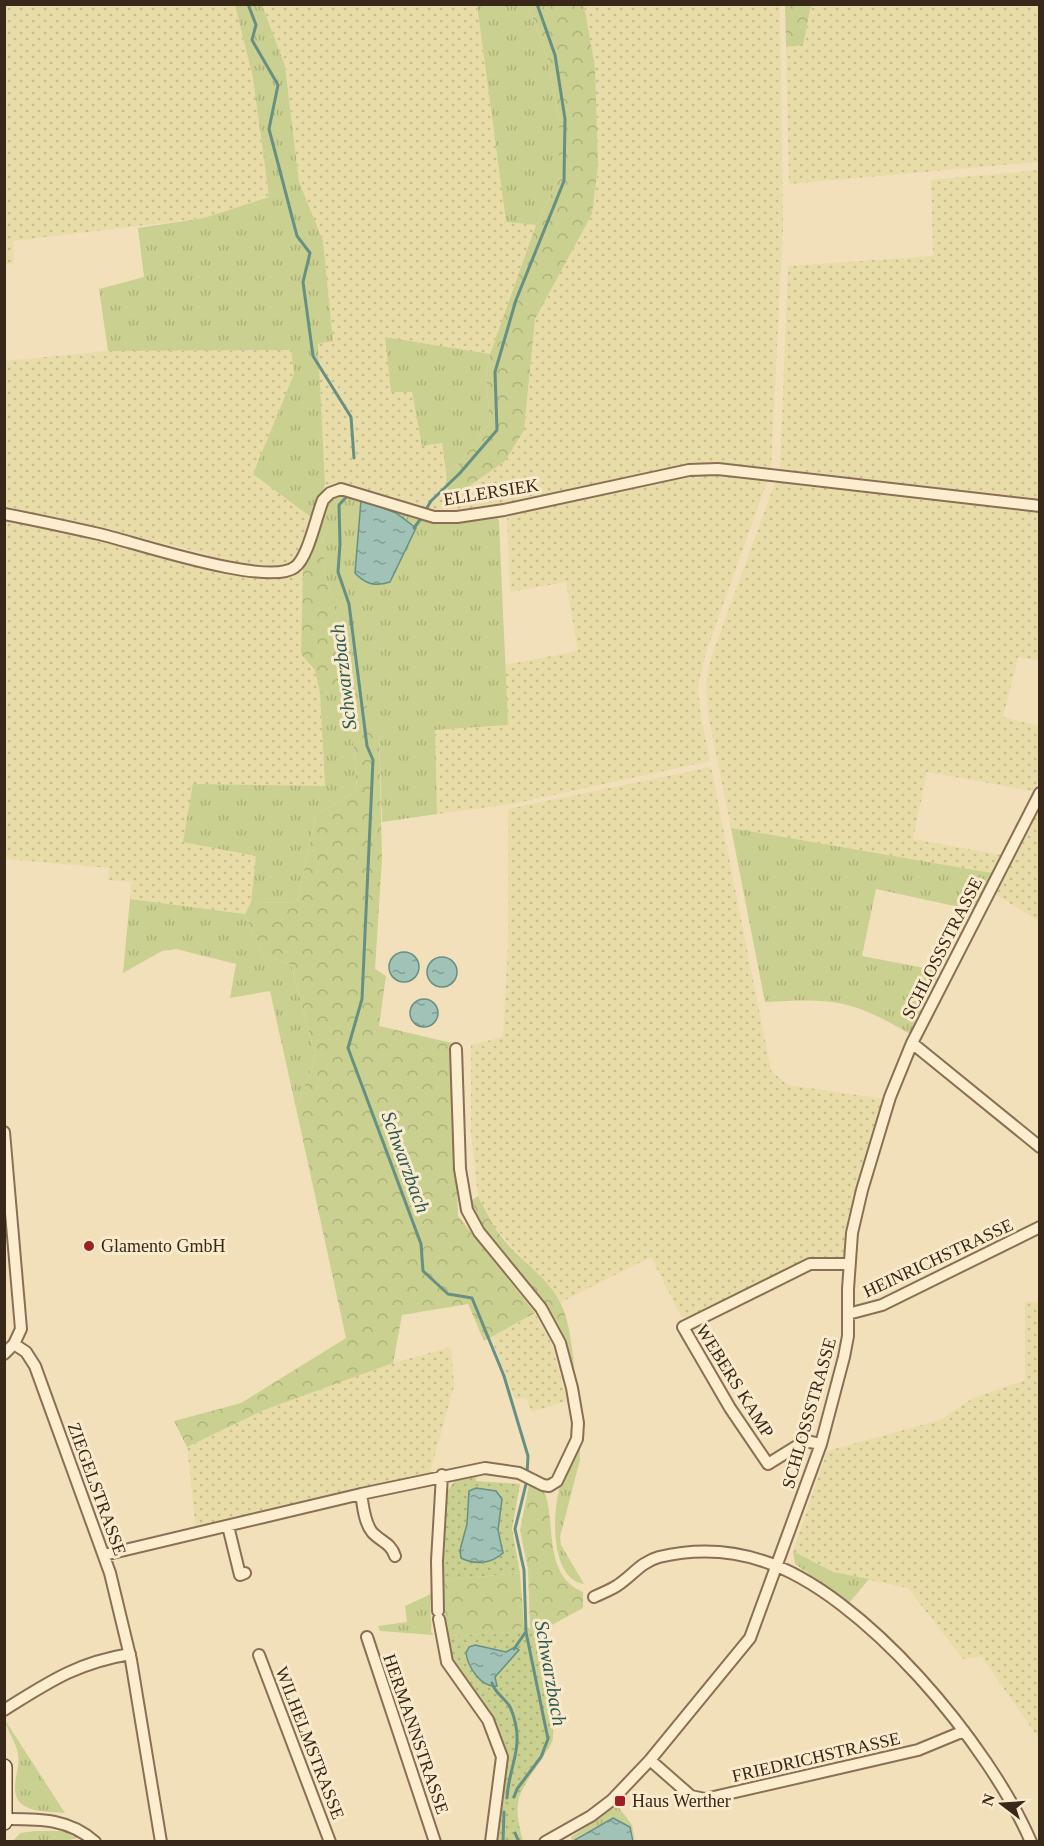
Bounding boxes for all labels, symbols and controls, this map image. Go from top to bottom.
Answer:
street label: ELLERSIEK [442,475,540,509]
water label: Schwarzbach [326,623,360,731]
street label: SCHLOSSSTRASSE [898,874,986,1022]
water label: Schwarzbach [377,1108,435,1216]
street label: HEINRICHSTRASSE [860,1214,1016,1302]
place label: Glamento GmbH [101,1236,225,1256]
marker: Glamento GmbH [82,1239,96,1253]
street label: WEBERS KAMP [692,1321,778,1441]
street label: SCHLOSSSTRASSE [778,1335,840,1491]
street label: ZIEGELSTRASSE [64,1420,130,1558]
water label: Schwarzbach [531,1619,571,1727]
street label: HERMANNSTRASSE [379,1651,453,1817]
street label: WILHELMSTRASSE [272,1664,348,1822]
street label: FRIEDRICHSTRASSE [730,1728,902,1786]
north arrow [972,1774,1032,1834]
place label: Haus Werther [632,1791,731,1811]
text: N [978,1791,998,1808]
marker: Haus Werther [613,1794,627,1808]

